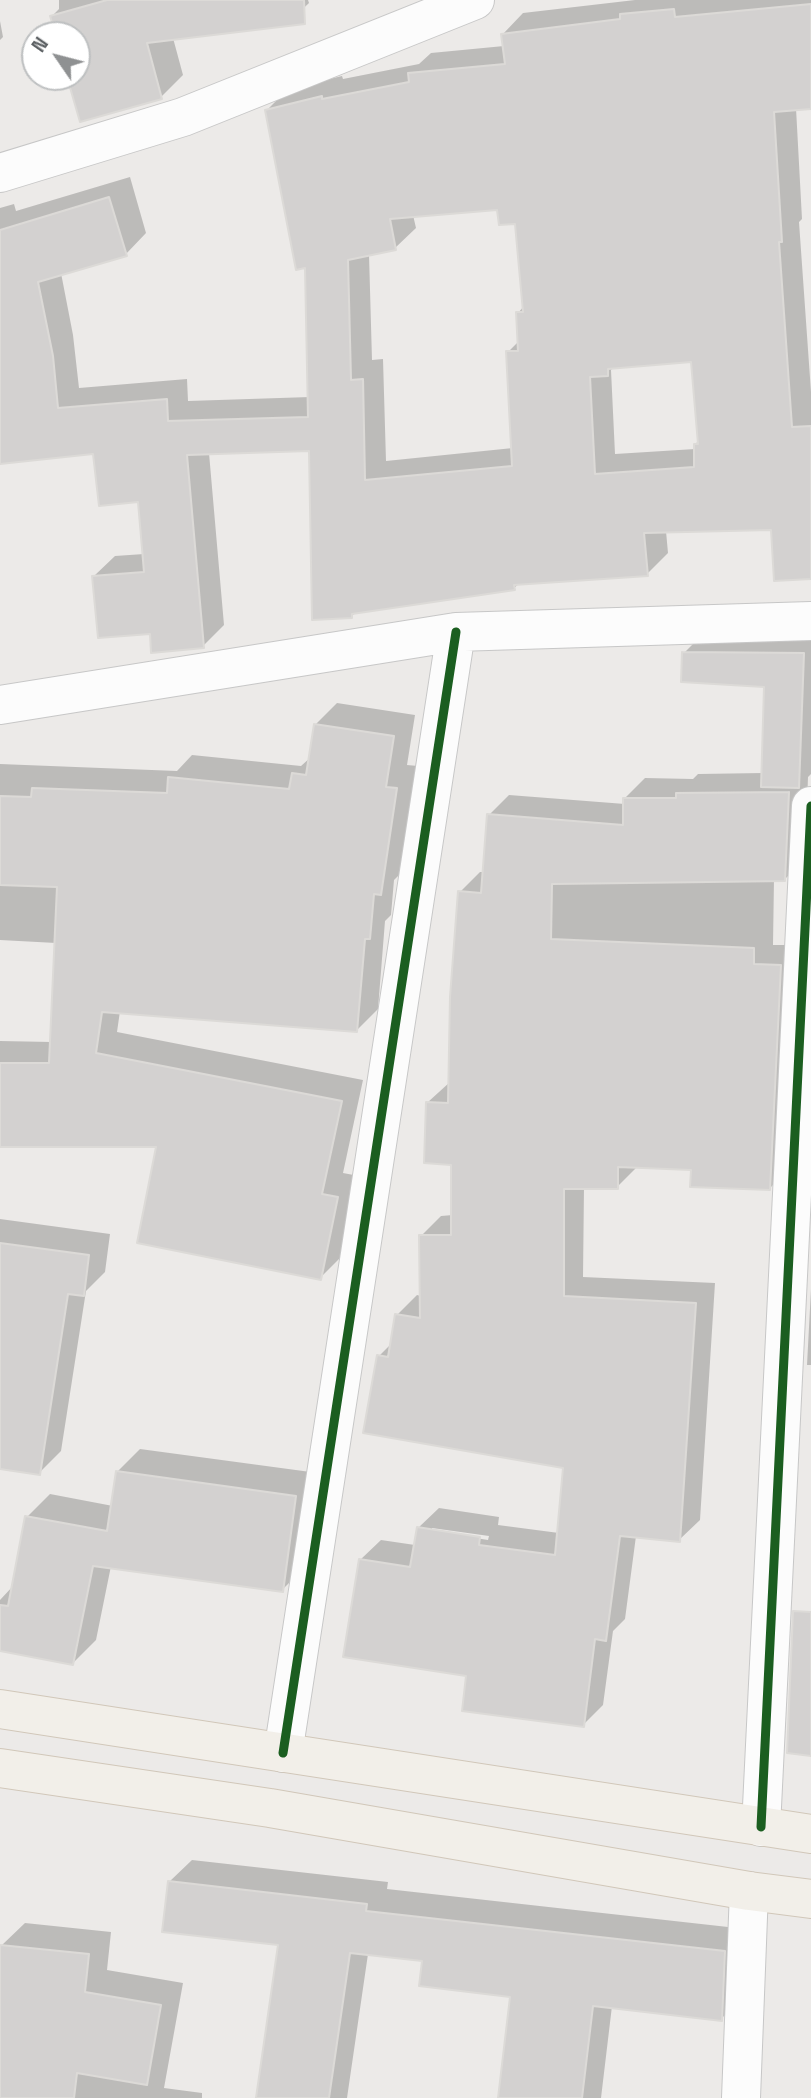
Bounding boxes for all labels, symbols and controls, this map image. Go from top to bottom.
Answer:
north arrow [21,21,91,91]
text: N [26,32,54,57]

